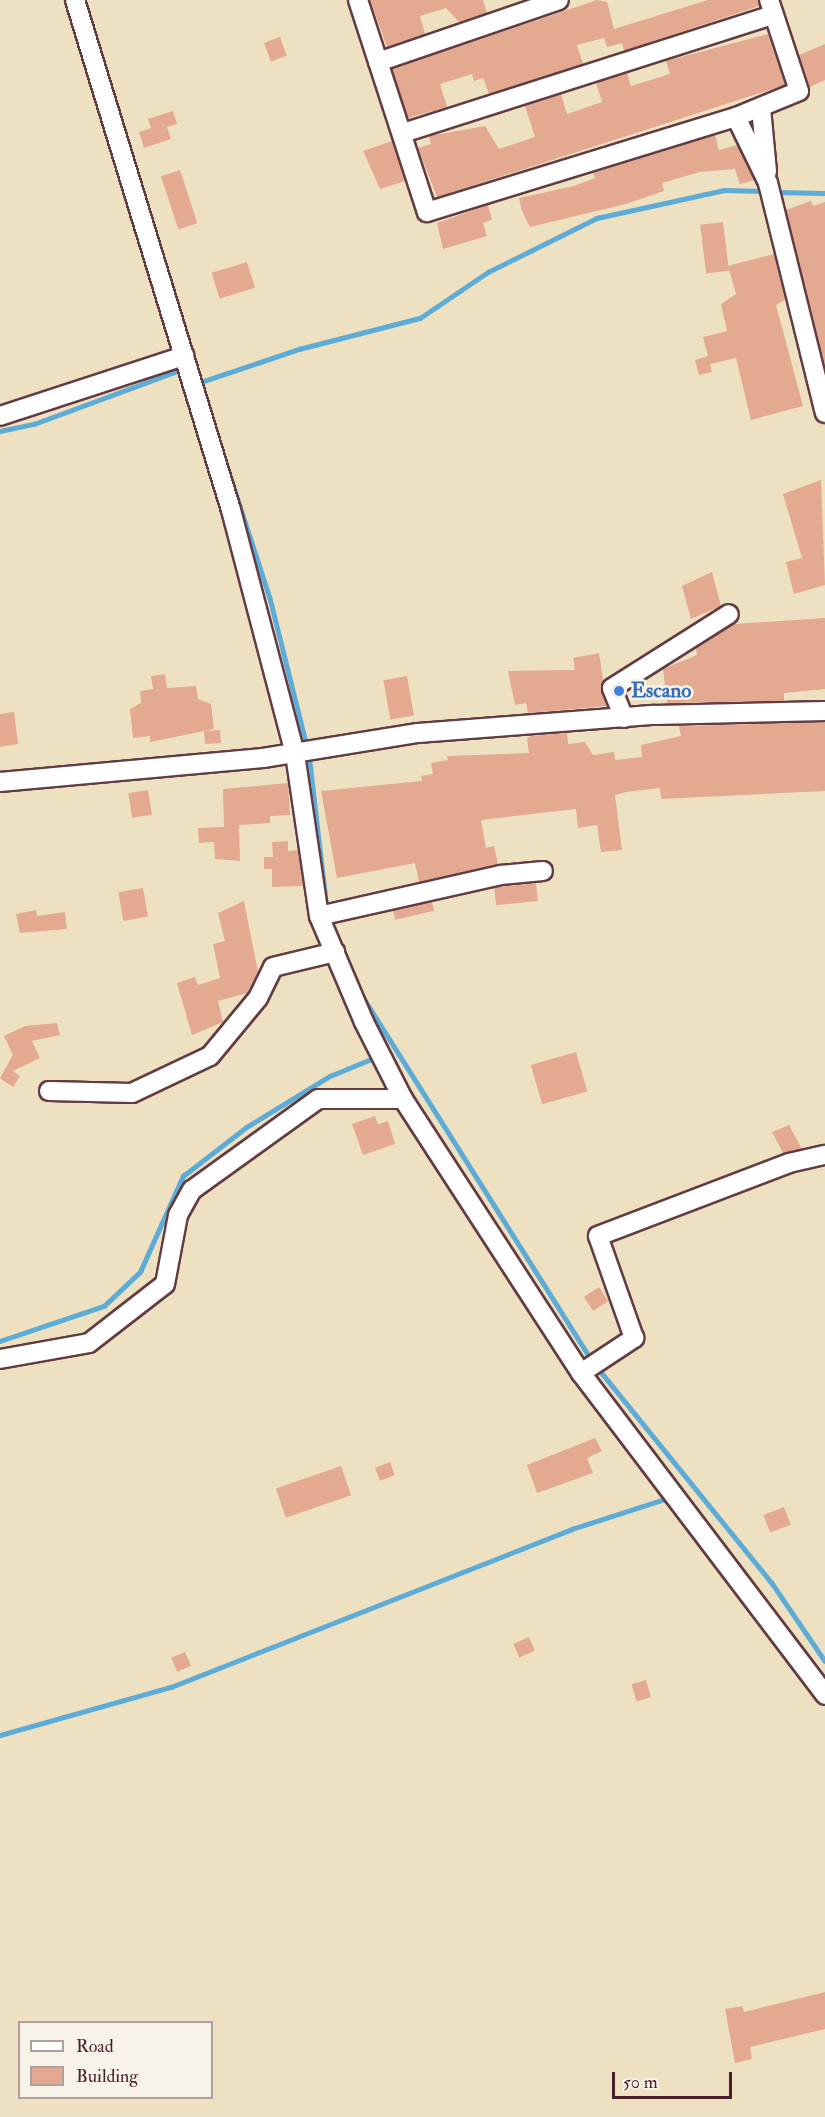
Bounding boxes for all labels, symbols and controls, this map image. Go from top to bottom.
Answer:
place label: Escano [631,678,691,704]
marker: Escano [612,684,626,698]
legend [18,2021,213,2099]
text: Road [76,2035,114,2058]
scale bar [615,2060,735,2098]
text: Building [76,2065,138,2088]
text: 50 m [623,2071,658,2094]

